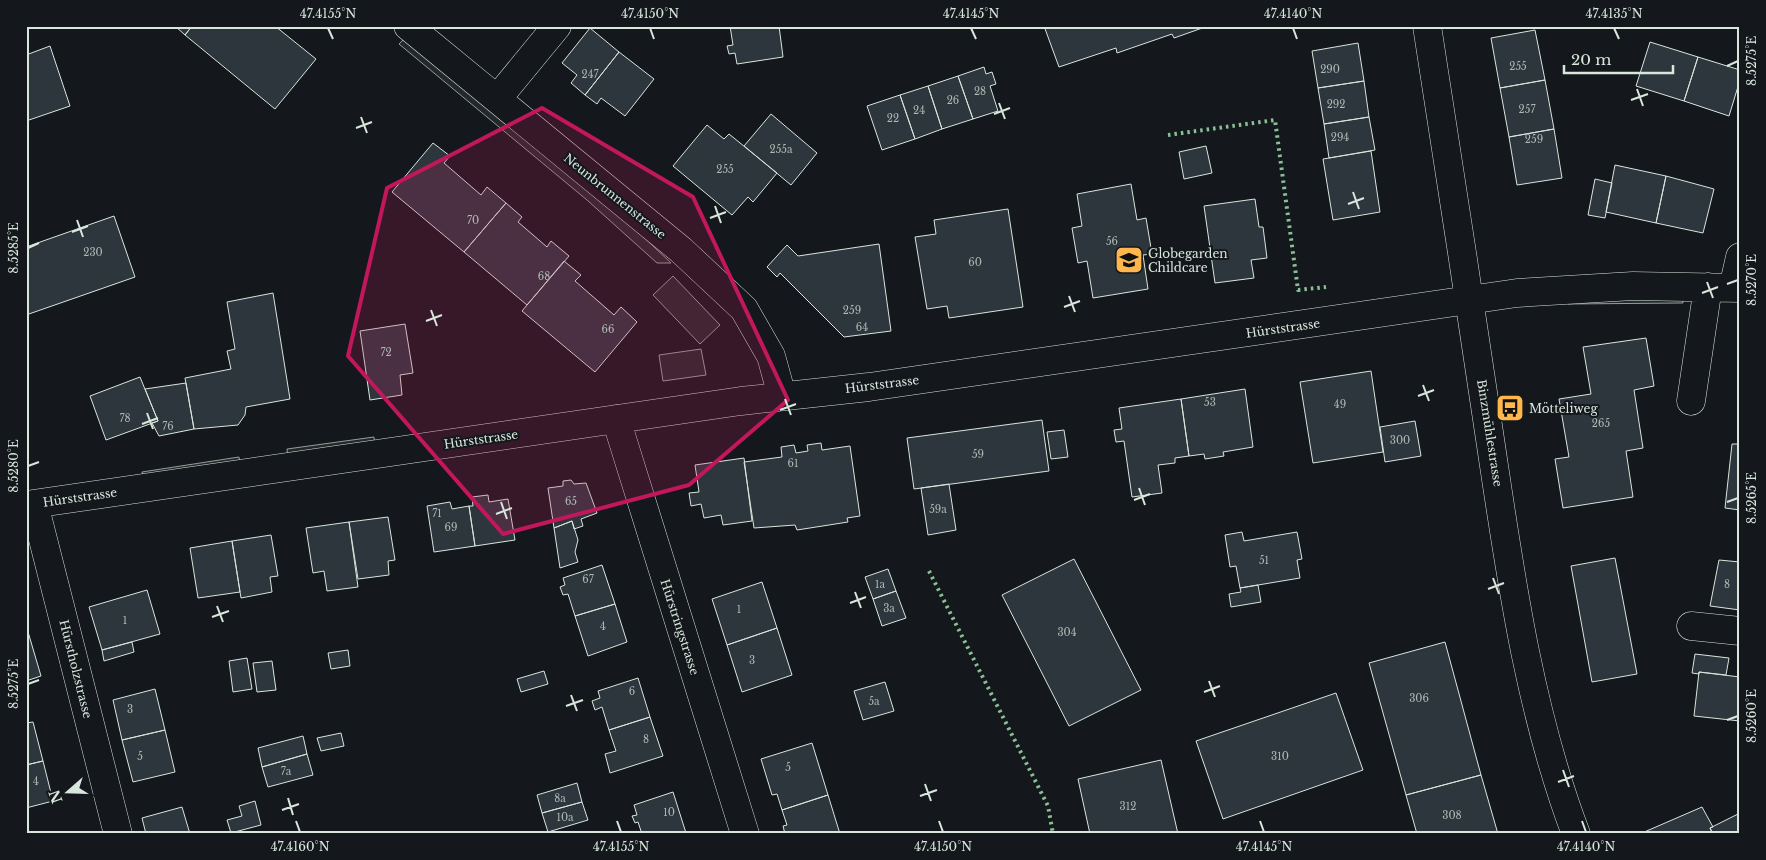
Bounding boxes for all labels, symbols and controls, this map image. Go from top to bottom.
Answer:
text: 47.4155°N [300,6,356,21]
text: 47.4150°N [621,6,679,21]
text: 47.4145°N [943,6,1000,21]
text: 47.4140°N [1264,6,1322,21]
text: 47.4135°N [1585,6,1643,21]
text: 8.5275°E [1744,36,1759,86]
scale bar [1564,42,1672,74]
text: 20 m [1571,50,1611,69]
house number: 255 [1509,60,1527,73]
house number: 290 [1320,63,1340,76]
house number: 247 [581,68,599,81]
house number: 28 [974,85,986,98]
house number: 26 [947,94,959,107]
house number: 292 [1327,98,1345,111]
house number: 257 [1519,103,1536,116]
house number: 24 [913,104,925,117]
house number: 22 [887,112,899,125]
house number: 294 [1331,131,1349,144]
house number: 259 [1525,133,1543,146]
house number: 255a [769,143,793,156]
street label: Neunbrunnenstrasse [561,150,669,242]
house number: 255 [716,163,734,176]
house number: 70 [467,214,479,227]
text: 8.5285°E [6,222,21,274]
house number: 56 [1106,235,1118,248]
school or university icon: Globegarden Childcare [1114,245,1144,275]
house number: 230 [83,246,103,259]
place label: Globegarden Childcare [1148,246,1228,275]
text: 8.5270°E [1744,254,1759,306]
house number: 60 [968,256,982,269]
house number: 68 [538,270,550,283]
house number: 259 [843,304,861,317]
street label: Hürststrasse [1245,315,1321,341]
house number: 64 [856,321,868,334]
house number: 66 [602,323,614,336]
house number: 72 [380,346,392,359]
street label: Hürststrasse [844,372,920,396]
street label: Binzmühlestrasse [1474,378,1506,488]
bus stop icon: Mötteliweg [1495,393,1525,423]
house number: 53 [1204,396,1216,409]
house number: 49 [1334,398,1346,411]
place label: Mötteliweg [1529,401,1598,416]
house number: 78 [119,412,131,425]
house number: 265 [1592,417,1610,430]
house number: 76 [162,420,174,433]
street label: Hürststrasse [443,426,519,452]
house number: 300 [1390,434,1410,447]
text: 8.5280°E [6,439,21,493]
house number: 59 [972,448,984,461]
house number: 61 [788,457,798,470]
text: 8.5265°E [1744,472,1759,524]
street label: Hürststrasse [42,484,118,510]
house number: 65 [565,495,577,508]
house number: 59a [929,503,947,516]
house number: 71 [432,507,442,520]
house number: 69 [445,521,457,534]
house number: 51 [1259,554,1269,567]
house number: 67 [582,573,595,586]
street label: Hürstringstrasse [657,577,703,677]
house number: 1a [875,578,885,591]
house number: 8 [1724,578,1730,591]
house number: 3a [883,602,895,615]
house number: 1 [737,603,741,616]
house number: 1 [123,614,127,627]
street label: Hürstholzstrasse [56,618,96,720]
house number: 4 [600,620,606,633]
house number: 304 [1057,626,1077,639]
house number: 3 [749,654,755,667]
text: 8.5275°E [6,659,21,709]
house number: 6 [629,685,635,698]
text: 8.5260°E [1744,689,1759,743]
house number: 306 [1409,692,1429,705]
house number: 5a [868,695,880,708]
house number: 3 [127,703,133,716]
house number: 8 [643,733,649,746]
house number: 5 [137,750,143,763]
house number: 310 [1271,750,1289,763]
house number: 5 [785,761,791,774]
house number: 7a [281,765,292,778]
north arrow [42,768,92,818]
house number: 4 [33,775,39,788]
text: N [45,787,66,806]
house number: 8a [554,792,566,805]
house number: 312 [1120,800,1136,813]
house number: 10 [663,806,675,819]
house number: 308 [1442,809,1462,822]
house number: 10a [556,811,574,824]
text: 47.4160°N [270,839,330,854]
text: 47.4155°N [593,839,649,854]
text: 47.4150°N [914,839,972,854]
text: 47.4145°N [1236,839,1293,854]
text: 47.4140°N [1557,839,1615,854]

